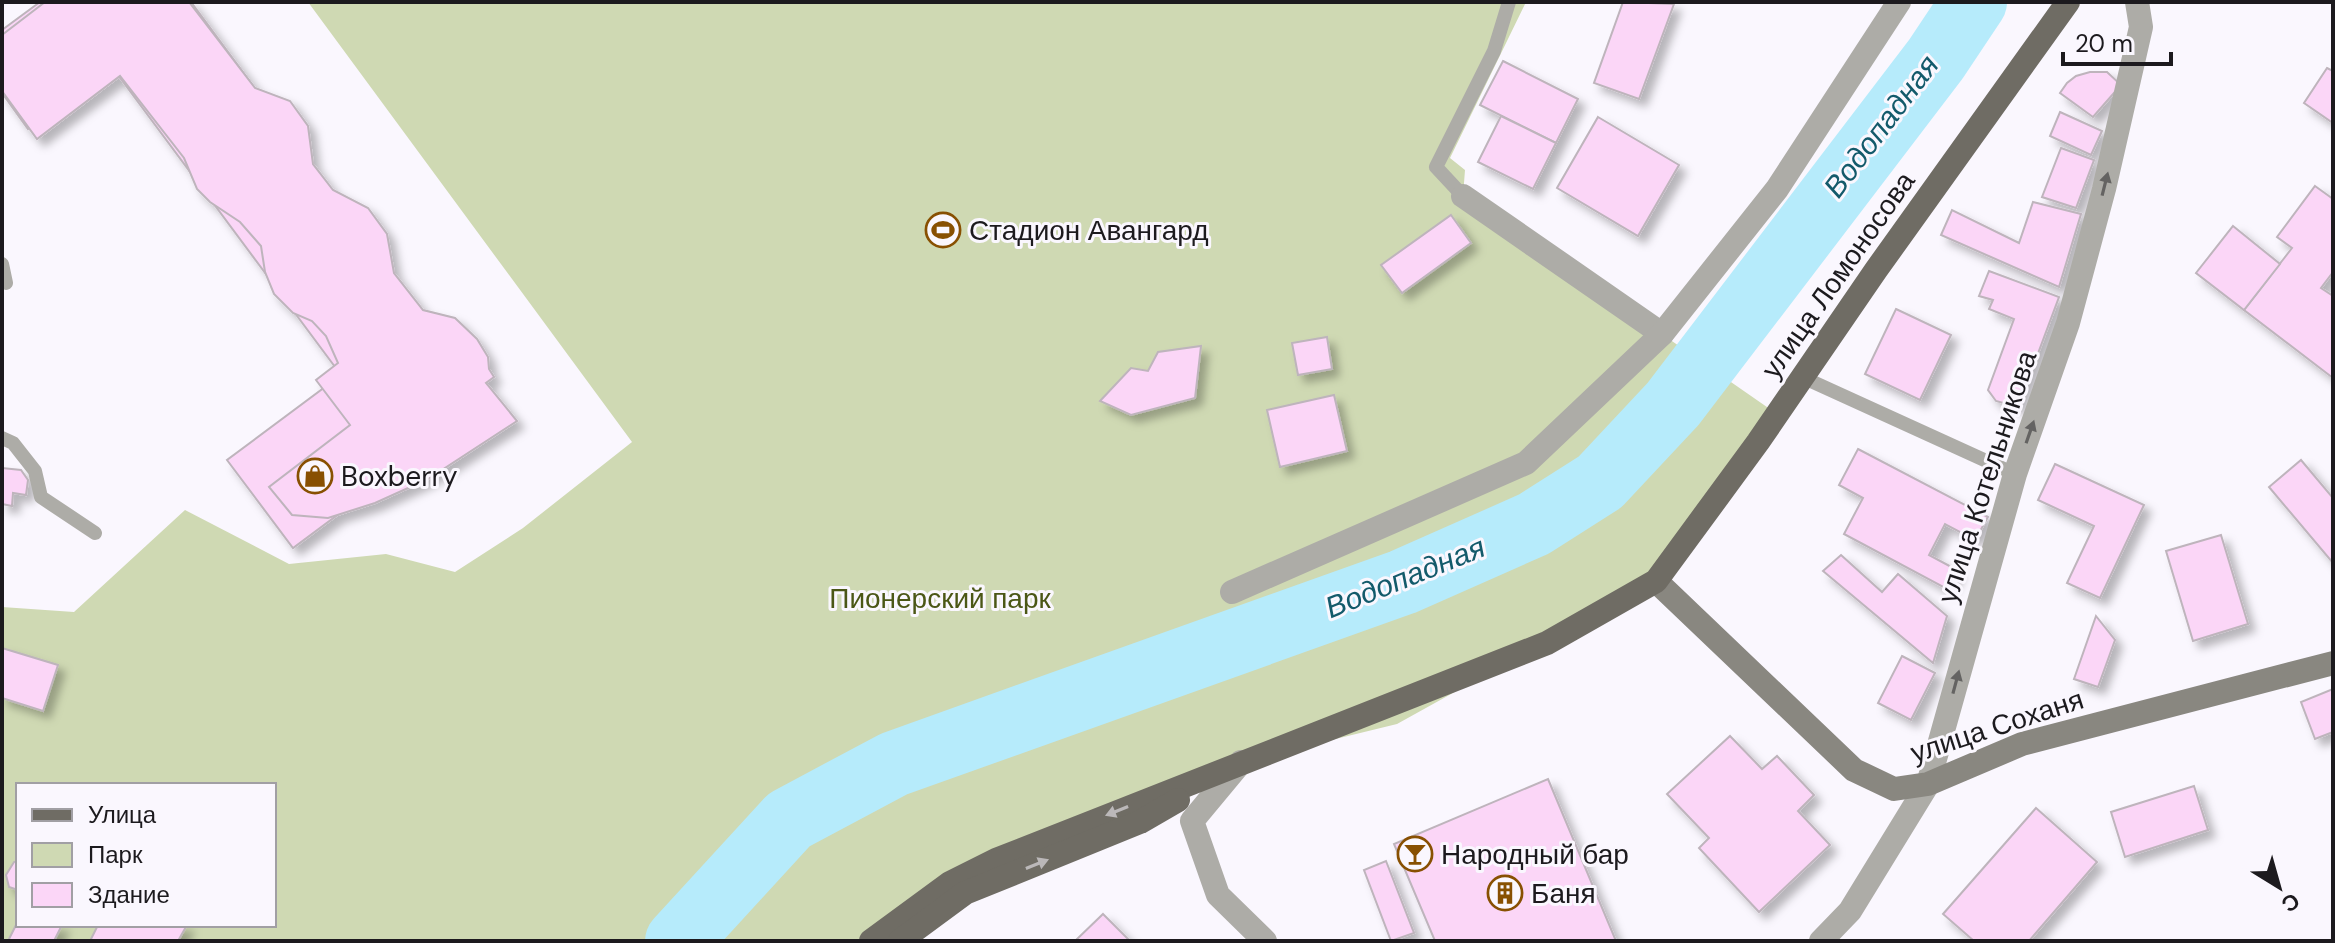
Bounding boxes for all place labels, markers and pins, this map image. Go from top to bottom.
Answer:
sports icon: Стадион Авангард [924,211,962,249]
place label: Стадион Авангард [969,212,1208,249]
shop icon: Boxberry [296,457,334,495]
place label: Boxberry [341,458,458,495]
bar icon: Народный бар [1396,835,1434,873]
place label: Народный бар [1441,836,1629,873]
building icon: Баня [1486,874,1524,912]
place label: Баня [1531,875,1596,912]

